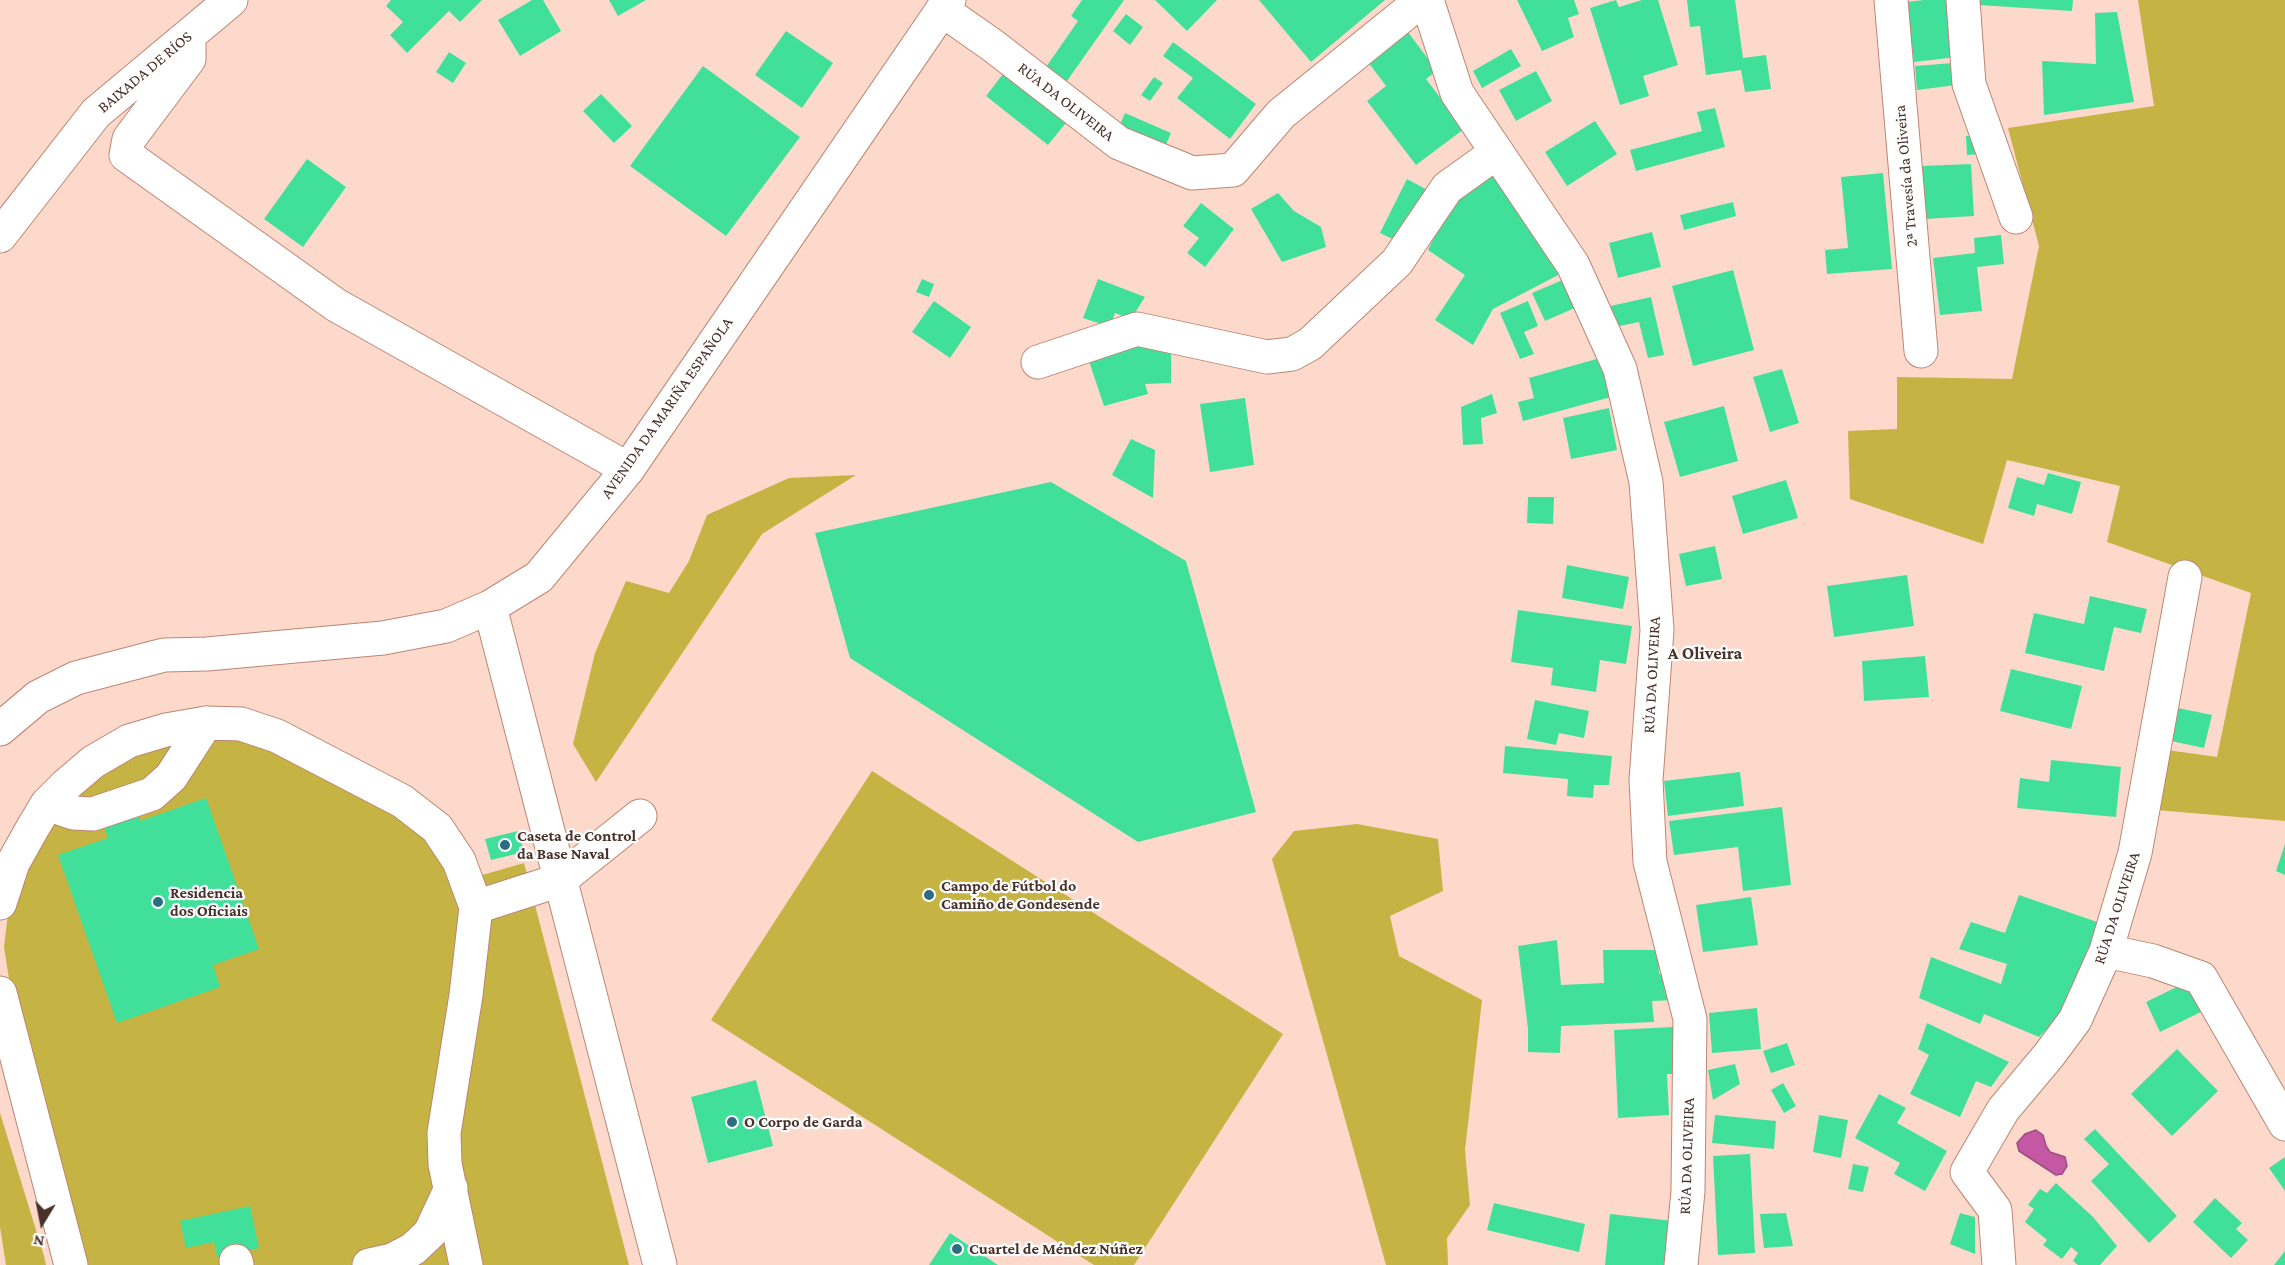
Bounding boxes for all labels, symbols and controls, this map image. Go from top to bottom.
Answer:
street label: BAIXADA DE RÍOS [94,27,196,117]
street label: RÚA DA OLIVEIRA [1014,58,1118,146]
street label: 2ª Travesía da Oliveira [1890,104,1922,248]
street label: AVENIDA DA MARIÑA ESPAÑOLA [597,314,737,502]
street label: RÚA DA OLIVEIRA [1639,616,1665,734]
district label: A Oliveira [1668,642,1742,664]
place label: Caseta de Control da Base Naval [517,826,636,864]
marker: Caseta de Control da Base Naval [498,838,512,852]
street label: RÚA DA OLIVEIRA [2090,849,2144,967]
place label: Campo de Fútbol do Camiño de Gondesende [941,876,1100,914]
place label: Residencia dos Oficiais [170,883,248,921]
marker: Campo de Fútbol do Camiño de Gondesende [922,888,936,902]
marker: Residencia dos Oficiais [151,895,165,909]
street label: RÚA DA OLIVEIRA [1675,1097,1699,1215]
place label: O Corpo de Garda [744,1112,863,1132]
marker: O Corpo de Garda [725,1115,739,1129]
north arrow [12,1193,72,1253]
text: N [32,1232,46,1251]
place label: Cuartel de Méndez Núñez [969,1239,1143,1259]
marker: Cuartel de Méndez Núñez [950,1242,964,1256]

